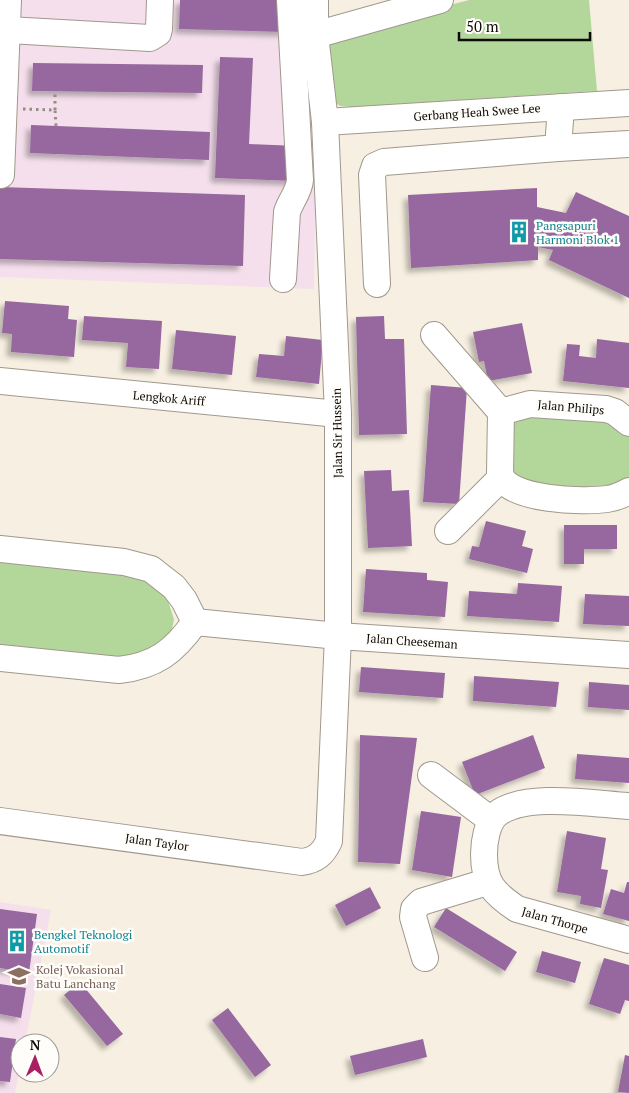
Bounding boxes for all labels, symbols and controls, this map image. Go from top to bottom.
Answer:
scale bar [459,10,590,42]
text: 50 m [466,16,499,36]
street label: Gerbang Heah Swee Lee [413,100,541,124]
place label: Pangsapuri Harmoni Blok 1 [536,218,619,247]
building icon: Pangsapuri Harmoni Blok 1 [506,219,532,245]
street label: Lengkok Ariff [132,387,207,409]
street label: Jalan Sir Hussein [329,388,345,478]
street label: Jalan Philips [537,397,605,417]
street label: Jalan Cheeseman [366,630,458,652]
street label: Jalan Taylor [124,830,190,854]
street label: Jalan Thorpe [520,903,590,937]
place label: Bengkel Teknologi Automotif [34,927,133,956]
building icon: Bengkel Teknologi Automotif [4,928,30,954]
place label: Kolej Vokasional Batu Lanchang [36,962,124,991]
school or university icon: Kolej Vokasional Batu Lanchang [6,963,32,989]
north arrow [10,1033,60,1083]
text: N [30,1035,41,1054]

